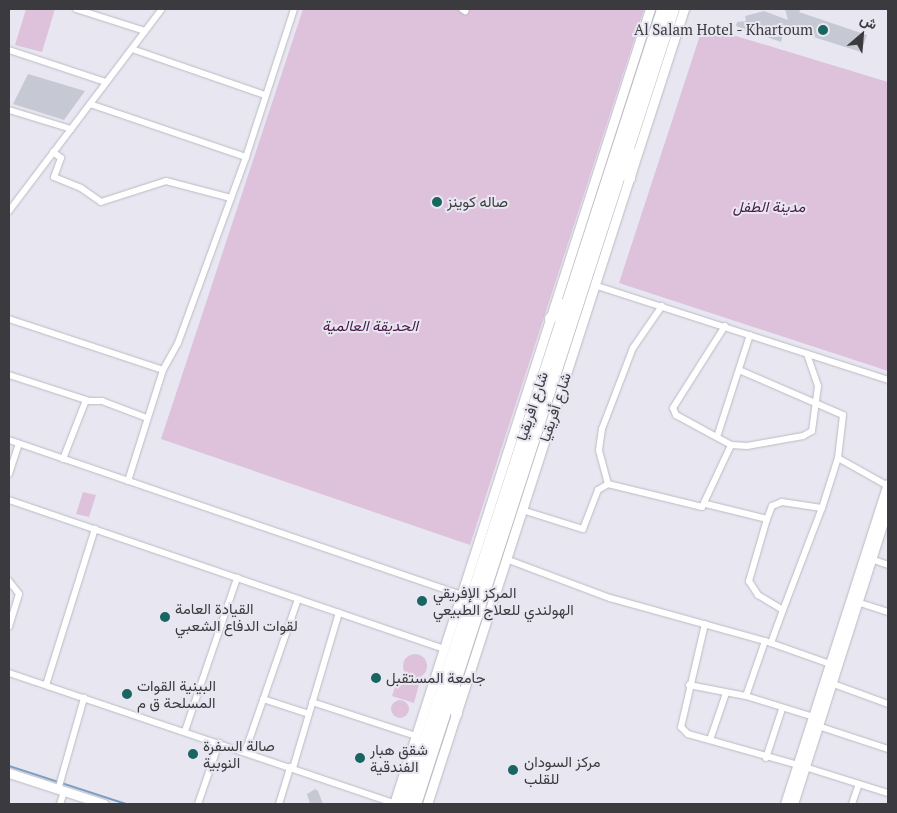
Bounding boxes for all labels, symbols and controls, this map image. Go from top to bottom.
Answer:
text: ش [857,9,881,33]
north arrow [837,10,887,60]
place label: Al Salam Hotel - Khartoum [633,21,813,39]
marker: Al Salam Hotel - Khartoum [817,24,829,36]
place label: صاله كوينز [447,193,508,211]
marker: صاله كوينز [431,196,443,208]
park label: مدينة الطفل [733,198,805,216]
park label: الحديقة العالمية [322,317,418,335]
street label: شارع افريقيا [512,369,552,443]
street label: شارع أفريقيا [535,370,575,444]
place label: المركز الإفريقي الهولندي للعلاج الطبيعي [433,583,574,618]
marker: المركز الإفريقي الهولندي للعلاج الطبيعي [415,594,429,608]
place label: القيادة العامة لقوات الدفاع الشعبي [175,599,298,634]
marker: القيادة العامة لقوات الدفاع الشعبي [159,611,171,623]
place label: جامعة المستقبل [386,669,485,687]
marker: جامعة المستقبل [370,672,382,684]
place label: البينية القوات المسلحة ق م [137,676,216,711]
marker: البينية القوات المسلحة ق م [121,688,133,700]
place label: صالة السفرة النوبية [203,736,275,771]
place label: شقق هبار الفندقية [370,740,428,775]
marker: صالة السفرة النوبية [187,748,199,760]
marker: شقق هبار الفندقية [354,752,366,764]
place label: مركز السودان للقلب [524,752,600,787]
marker: مركز السودان للقلب [506,763,520,777]

